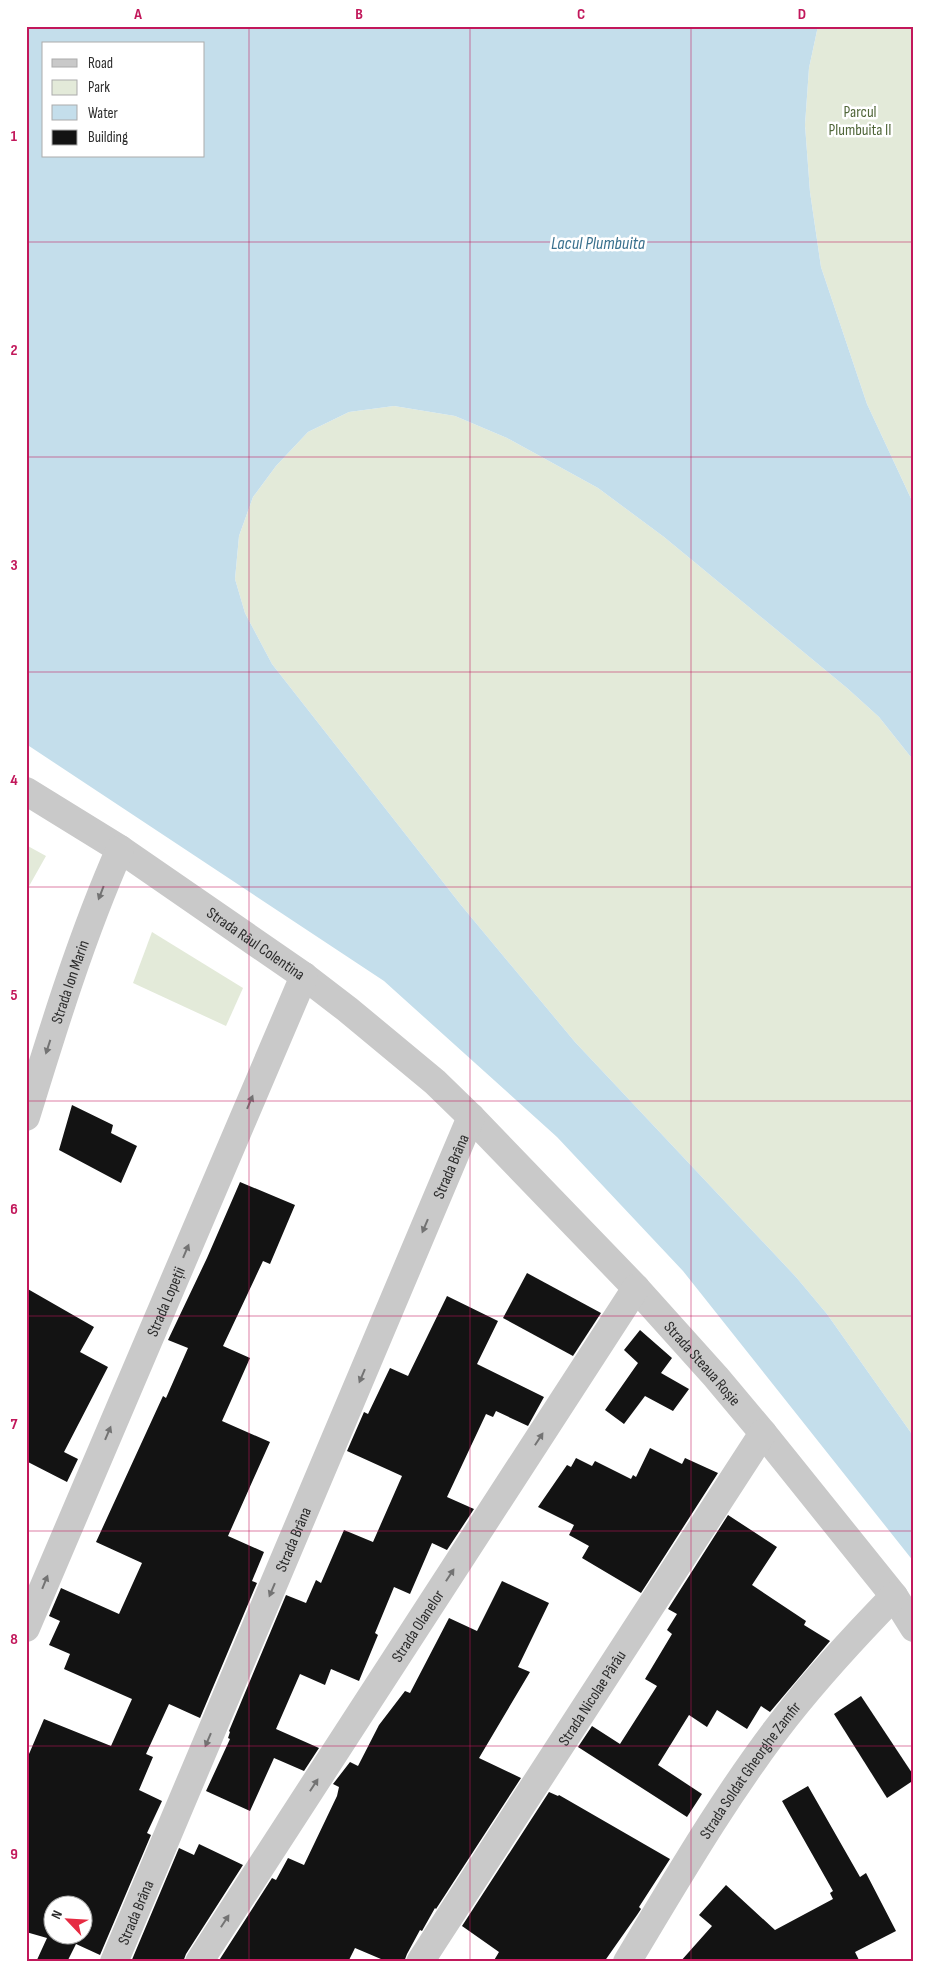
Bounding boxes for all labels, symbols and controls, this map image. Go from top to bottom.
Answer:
text: A [133,5,142,24]
text: B [355,5,363,24]
text: C [577,5,585,24]
text: D [798,5,806,24]
legend [42,42,205,158]
text: Road [88,54,113,73]
text: Park [88,78,110,97]
park label: Parcul Plumbuita II [829,103,891,140]
text: Water [88,104,119,123]
text: 1 [11,127,18,146]
text: Building [88,128,128,147]
water label: Lacul Plumbuita [551,233,646,254]
text: 2 [10,341,18,360]
text: 3 [10,556,18,575]
text: 4 [10,771,18,790]
one-way arrow [97,886,104,901]
street label: Strada Râul Colentina [203,904,308,985]
street label: Strada Ion Marin [48,938,94,1026]
text: 5 [10,986,18,1005]
one-way arrow [44,1040,52,1055]
one-way arrow [247,1095,255,1109]
street label: Strada Brâna [430,1132,474,1202]
text: 6 [10,1200,18,1219]
one-way arrow [421,1219,429,1233]
one-way arrow [183,1244,191,1258]
street label: Strada Lopeții [143,1264,190,1340]
street label: Strada Steaua Roșie [660,1318,744,1410]
one-way arrow [358,1369,366,1384]
text: 7 [11,1415,18,1434]
one-way arrow [105,1426,113,1440]
one-way arrow [534,1432,543,1445]
street label: Strada Brâna [272,1505,316,1575]
one-way arrow [446,1569,455,1582]
one-way arrow [41,1575,49,1589]
one-way arrow [267,1583,275,1597]
street label: Strada Olanelor [388,1586,449,1666]
text: 8 [10,1630,18,1649]
street label: Strada Nicolae Pârâu [555,1647,630,1750]
street label: Strada Soldat Gheorghe Zamfir [696,1698,806,1843]
one-way arrow [204,1733,212,1747]
one-way arrow [309,1778,319,1791]
text: 9 [10,1845,18,1864]
street label: Strada Brâna [114,1878,158,1948]
north arrow [42,1896,92,1946]
text: N [47,1908,66,1922]
one-way arrow [221,1914,230,1928]

